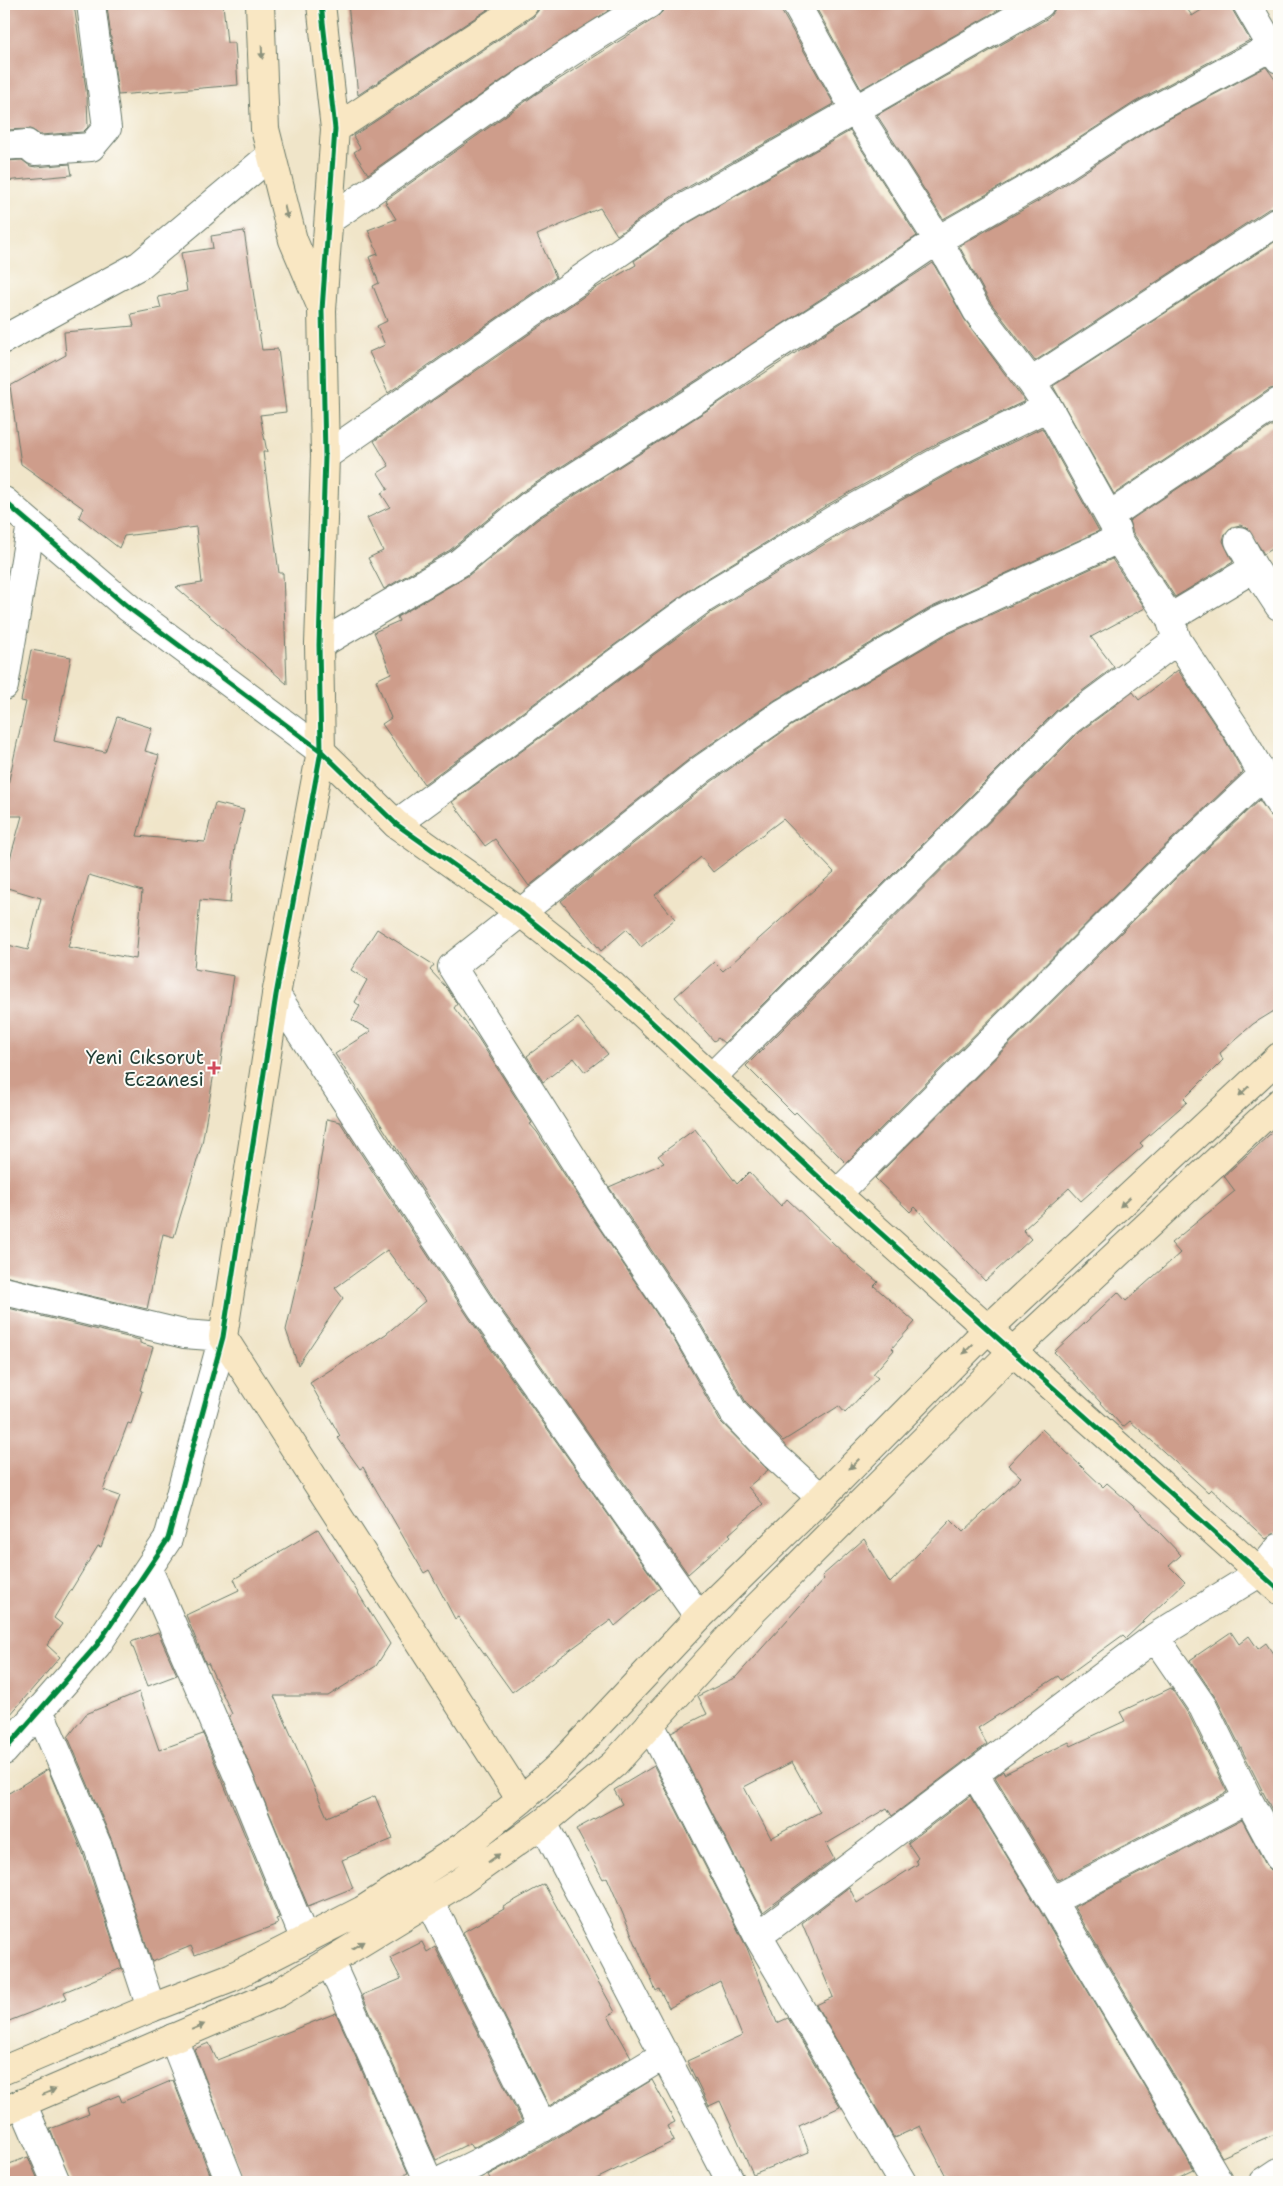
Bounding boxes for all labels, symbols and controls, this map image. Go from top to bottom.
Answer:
one-way arrow [258,45,266,61]
one-way arrow [282,205,290,220]
place label: Yeni Cıksorut Eczanesi [86,1045,204,1092]
marker: Yeni Cıksorut Eczanesi [208,1062,220,1074]
one-way arrow [1238,1085,1250,1097]
one-way arrow [1119,1196,1131,1207]
one-way arrow [962,1342,974,1354]
one-way arrow [848,1458,860,1470]
one-way arrow [487,1852,500,1863]
one-way arrow [351,1941,364,1950]
one-way arrow [191,2023,205,2031]
one-way arrow [42,2087,56,2095]

